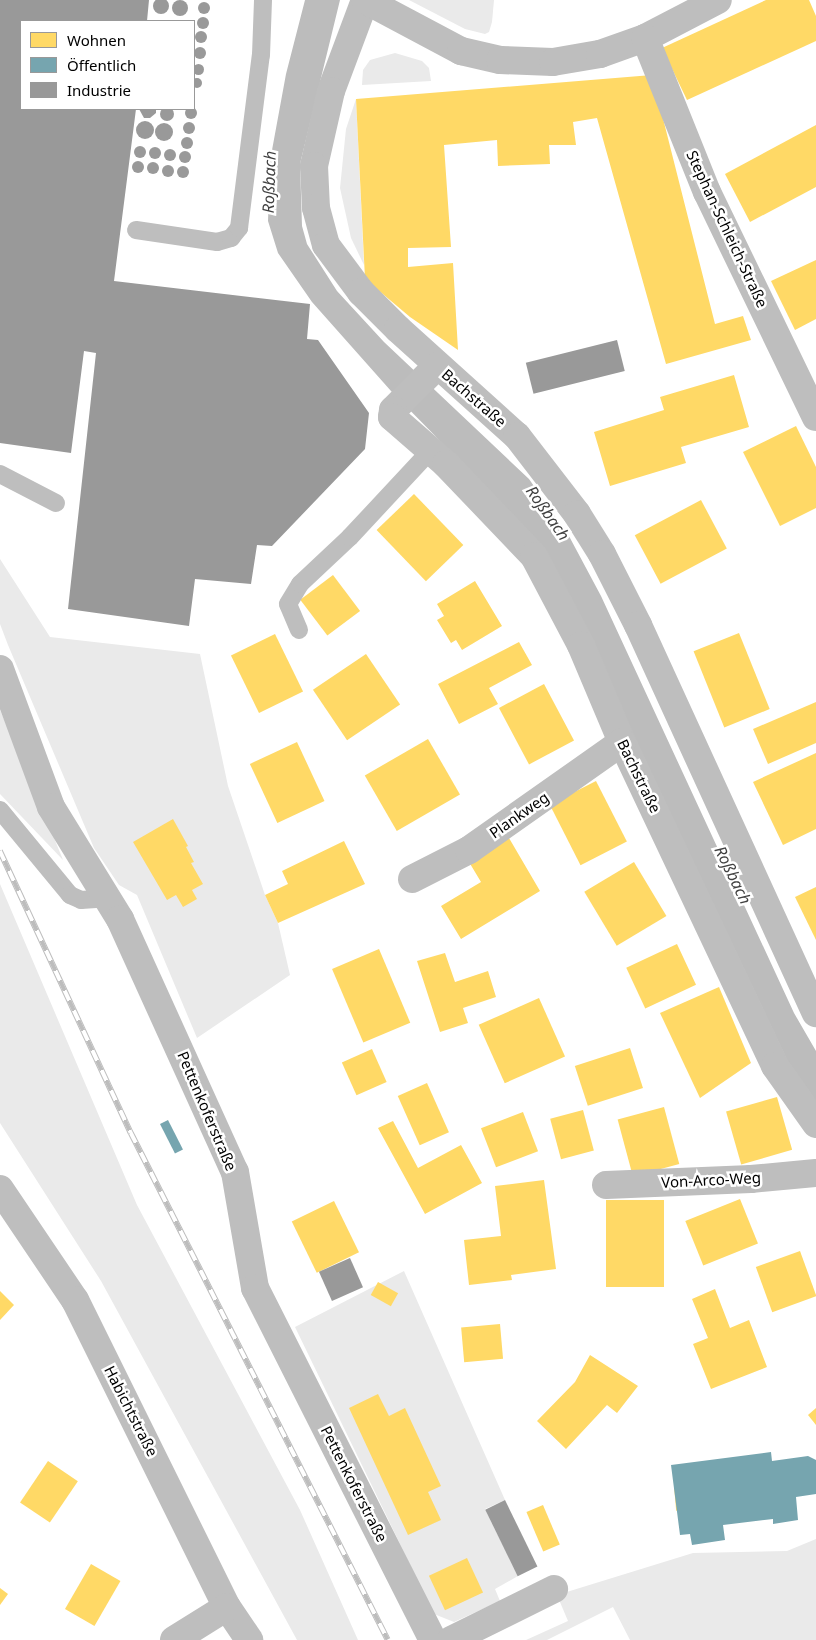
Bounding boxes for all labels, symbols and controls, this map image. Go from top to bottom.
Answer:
legend [20,20,195,110]
text: Wohnen [67,30,126,50]
text: Öffentlich [67,55,136,75]
text: Industrie [67,80,131,100]
street label: Stephan-Schleich-Straße [683,148,771,310]
water label: Roßbach [258,150,280,214]
street label: Bachstraße [438,365,510,431]
water label: Roßbach [522,482,574,544]
street label: Bachstraße [613,736,665,816]
street label: Plankweg [486,788,552,842]
water label: Roßbach [711,843,755,907]
street label: Pettenkoferstraße [174,1049,240,1173]
street label: Von-Arco-Weg [661,1168,761,1192]
street label: Habichtstraße [100,1363,162,1459]
street label: Pettenkoferstraße [317,1423,391,1545]

